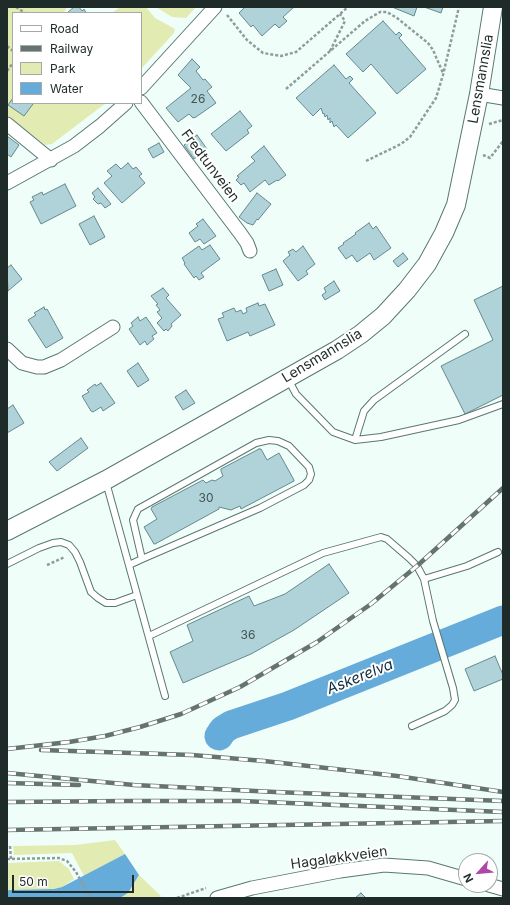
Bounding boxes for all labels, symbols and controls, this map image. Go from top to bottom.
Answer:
legend [12,12,142,104]
text: Road [50,21,79,36]
street label: Lensmannslia [465,33,497,125]
text: Railway [50,41,93,56]
text: Park [50,61,76,76]
text: Water [50,81,83,96]
house number: 26 [191,92,205,106]
street label: Fredtunveien [177,126,243,206]
street label: Lensmannslia [279,326,365,386]
house number: 30 [199,491,213,505]
house number: 36 [241,628,255,642]
water label: Askerelva [324,656,396,698]
street label: Hagaløkkveien [290,843,388,873]
north arrow [458,853,498,893]
scale bar [14,867,136,893]
text: N [460,871,476,885]
text: 50 m [19,874,48,889]

